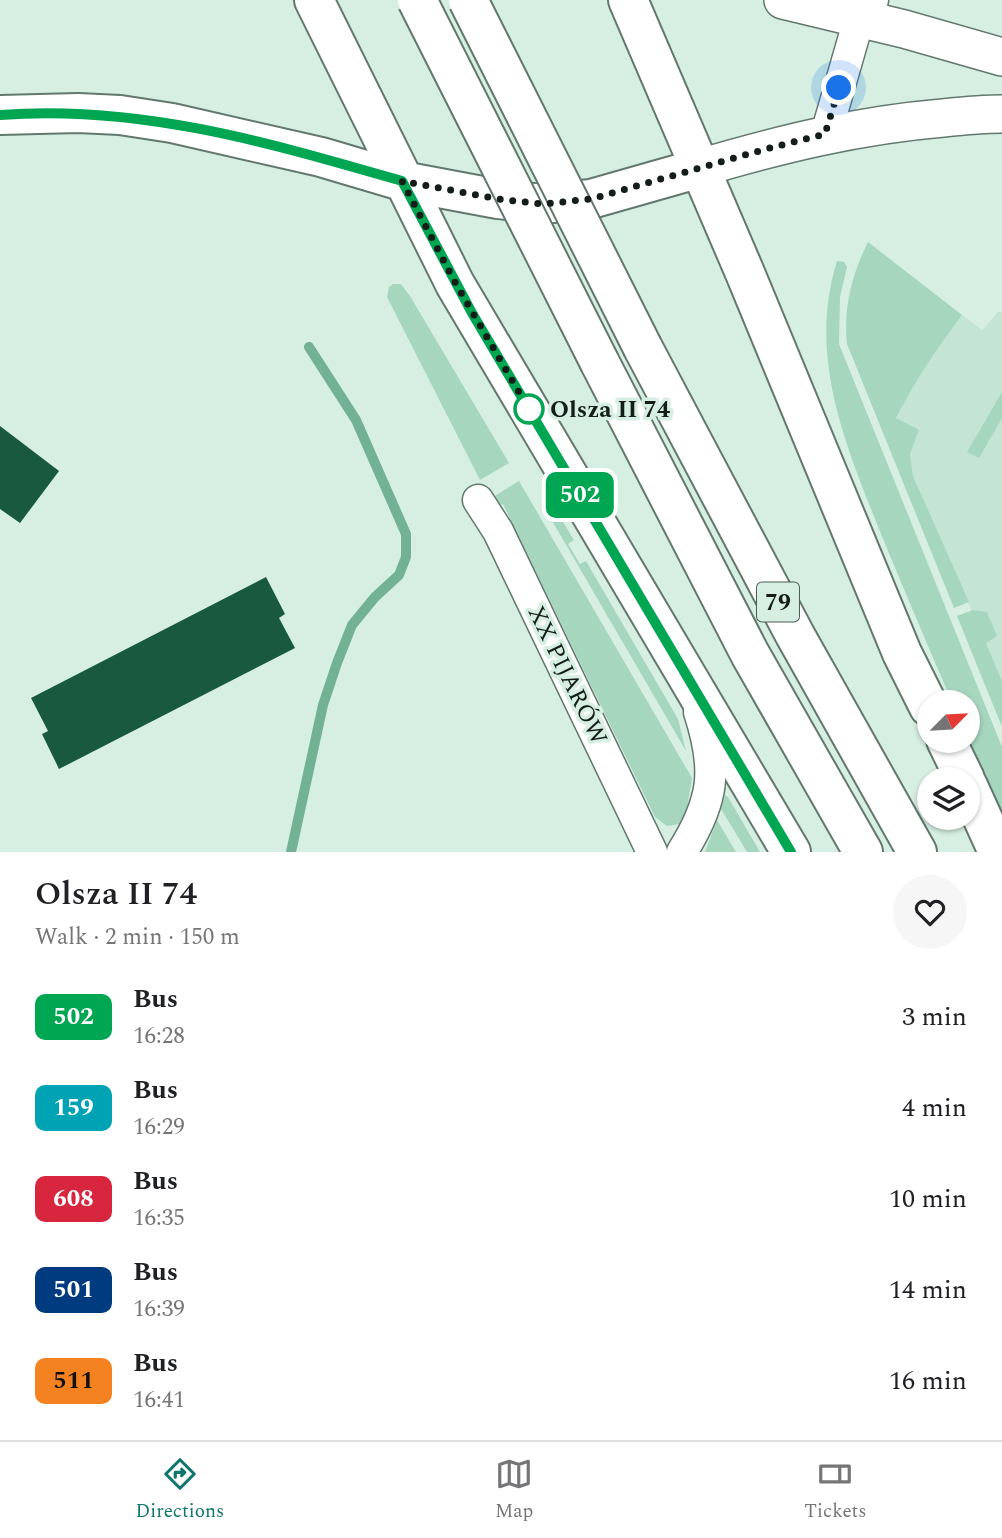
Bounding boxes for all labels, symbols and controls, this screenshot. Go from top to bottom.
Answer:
your location [821,70,856,105]
place label: Olsza II 74 [550,392,671,428]
marker: Olsza II 74 [514,394,544,424]
line badge: 502 [540,472,620,518]
text: 502 [560,477,600,513]
road number: 79 [757,582,799,622]
street label: XX PIJARÓW [518,600,616,751]
north arrow [917,690,980,752]
map controls [917,690,980,830]
button: layers [917,767,980,830]
text: Olsza II 74 [35,869,197,919]
button: heart [893,875,967,949]
text: Walk · 2 min · 150 m [35,920,240,955]
text: Bus [133,979,178,1019]
text: 3 min [902,997,967,1037]
text: 502 [53,999,94,1035]
text: 16:28 [133,1019,185,1054]
text: Bus [133,1070,178,1110]
text: 4 min [902,1088,967,1128]
text: 159 [53,1090,94,1126]
text: 16:29 [133,1110,185,1145]
text: Bus [133,1161,178,1201]
text: 10 min [889,1179,967,1219]
text: 608 [53,1181,94,1217]
text: 16:35 [133,1201,185,1236]
text: Bus [133,1252,178,1292]
text: 14 min [889,1270,967,1310]
text: 501 [53,1272,94,1308]
text: 16:39 [133,1292,185,1327]
text: Bus [133,1343,178,1383]
text: 16 min [889,1361,967,1401]
text: 511 [53,1363,94,1399]
text: 16:41 [133,1383,185,1418]
tab: Directions [135,1455,224,1526]
tab: Map [495,1455,533,1526]
tab: Tickets [804,1455,867,1526]

